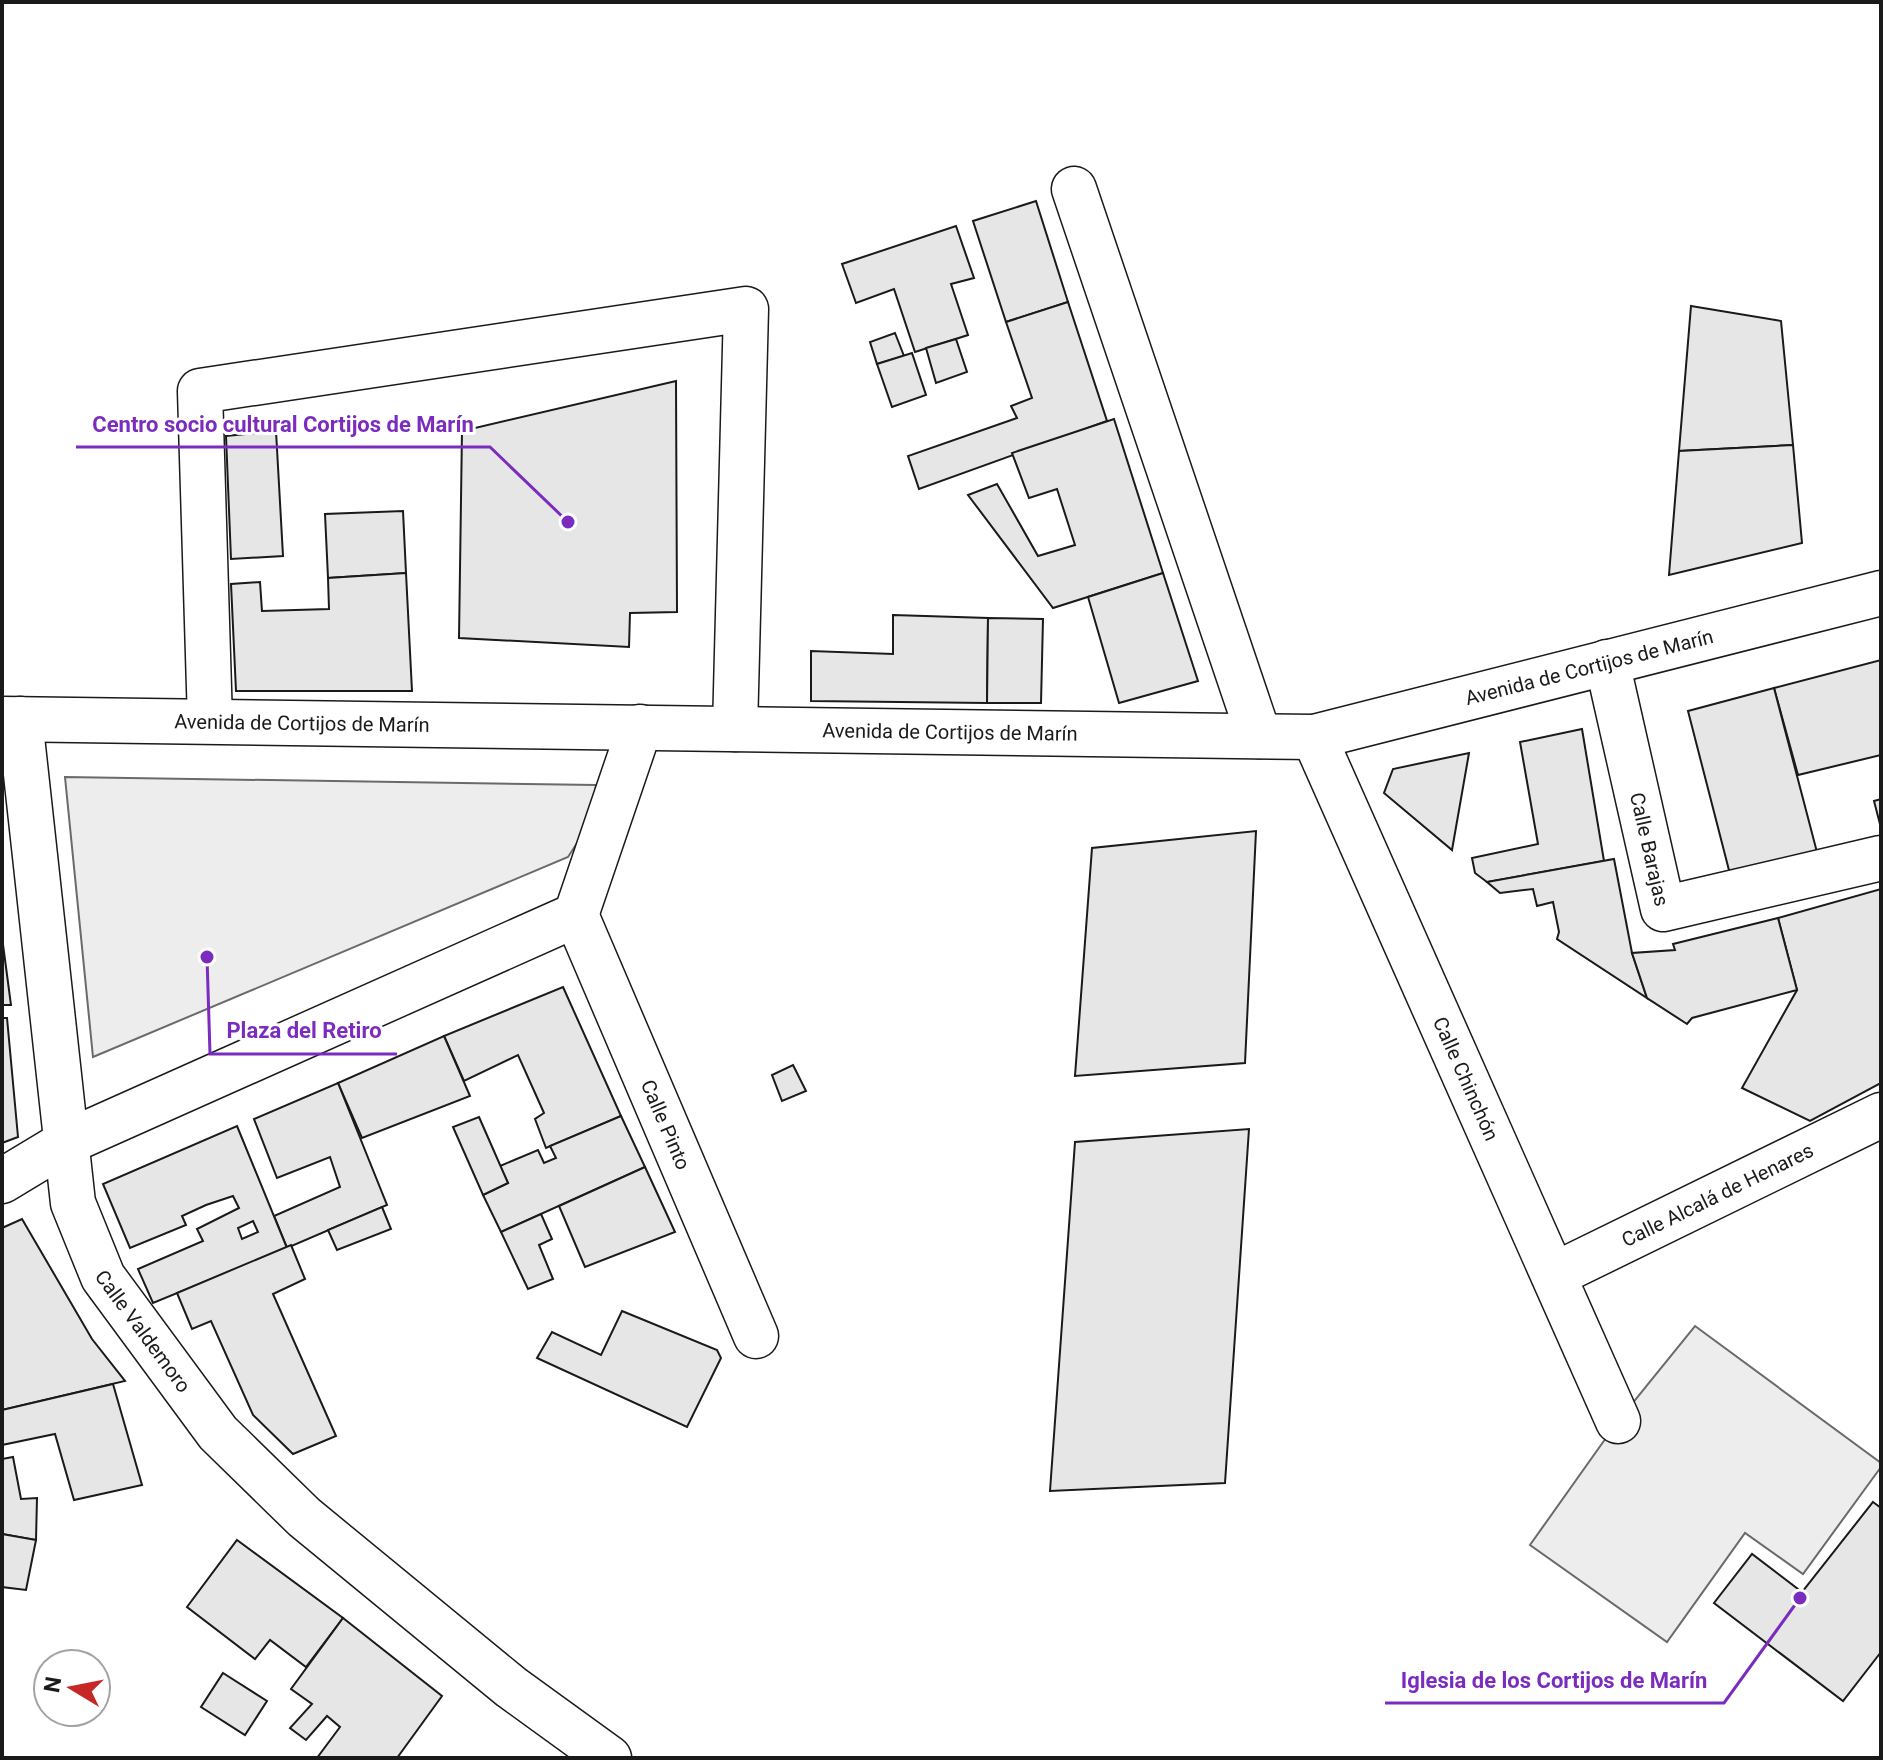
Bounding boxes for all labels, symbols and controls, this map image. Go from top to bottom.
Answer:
callout: Centro socio cultural Cortijos de Marín [76,401,490,447]
text: Centro socio cultural Cortijos de Marín [92,412,474,437]
street label: Avenida de Cortijos de Marín [1462,624,1716,710]
street label: Avenida de Cortijos de Marín [174,709,430,737]
street label: Avenida de Cortijos de Marín [822,718,1078,746]
street label: Calle Barajas [1625,790,1674,908]
callout: Plaza del Retiro [210,1008,397,1054]
street label: Calle Chinchón [1428,1013,1504,1144]
text: Plaza del Retiro [226,1018,382,1043]
street label: Calle Pinto [636,1076,695,1173]
street label: Calle Alcalá de Henares [1618,1138,1817,1252]
street label: Calle Valdemoro [90,1265,196,1397]
north arrow [32,1648,112,1728]
callout: Iglesia de los Cortijos de Marín [1385,1657,1724,1703]
text: Iglesia de los Cortijos de Marín [1401,1668,1707,1693]
text: N [39,1675,66,1694]

